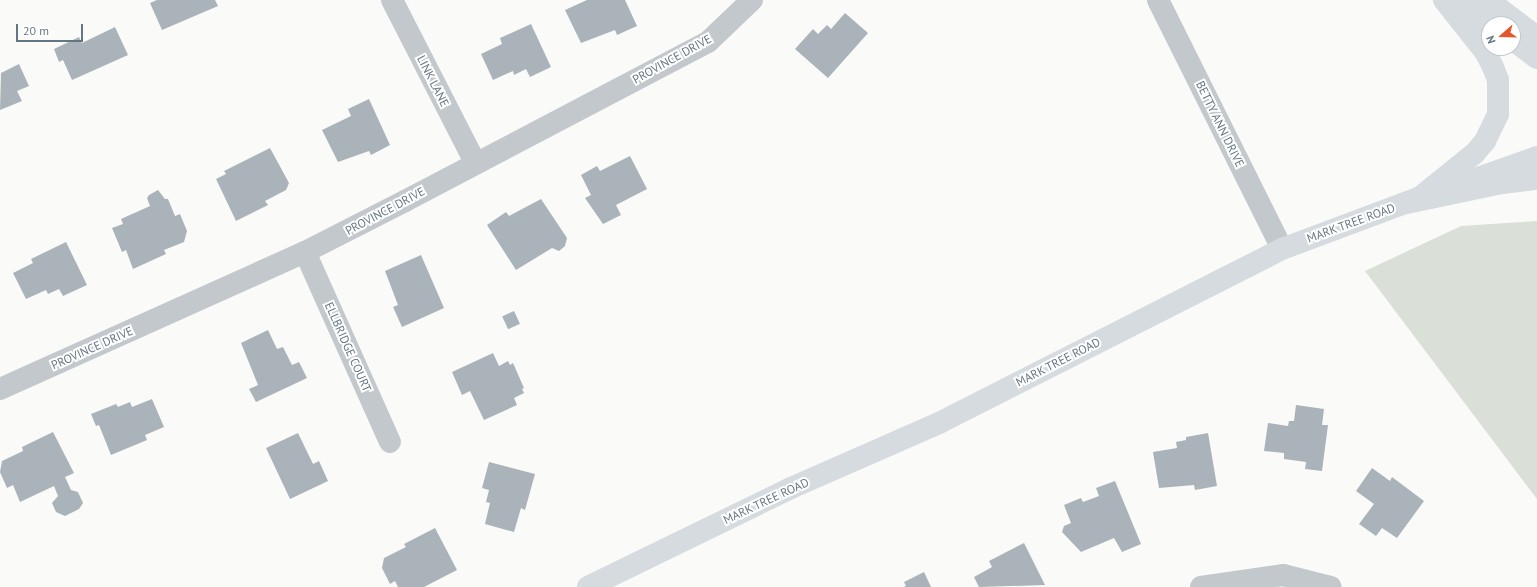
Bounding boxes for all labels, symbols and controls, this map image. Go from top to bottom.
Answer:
scale bar [18,16,85,42]
north arrow [1481,16,1521,56]
text: 20 m [23,23,49,38]
street label: PROVINCE DRIVE [630,31,714,87]
text: N [1483,34,1498,46]
street label: LINK LANE [414,53,452,109]
street label: BETTY ANN DRIVE [1193,78,1247,170]
street label: PROVINCE DRIVE [343,184,427,238]
street label: MARK TREE ROAD [1305,200,1397,246]
street label: ELLBRIDGE COURT [322,300,374,394]
street label: PROVINCE DRIVE [49,324,135,372]
street label: MARK TREE ROAD [1013,334,1103,390]
street label: MARK TREE ROAD [721,475,811,527]

